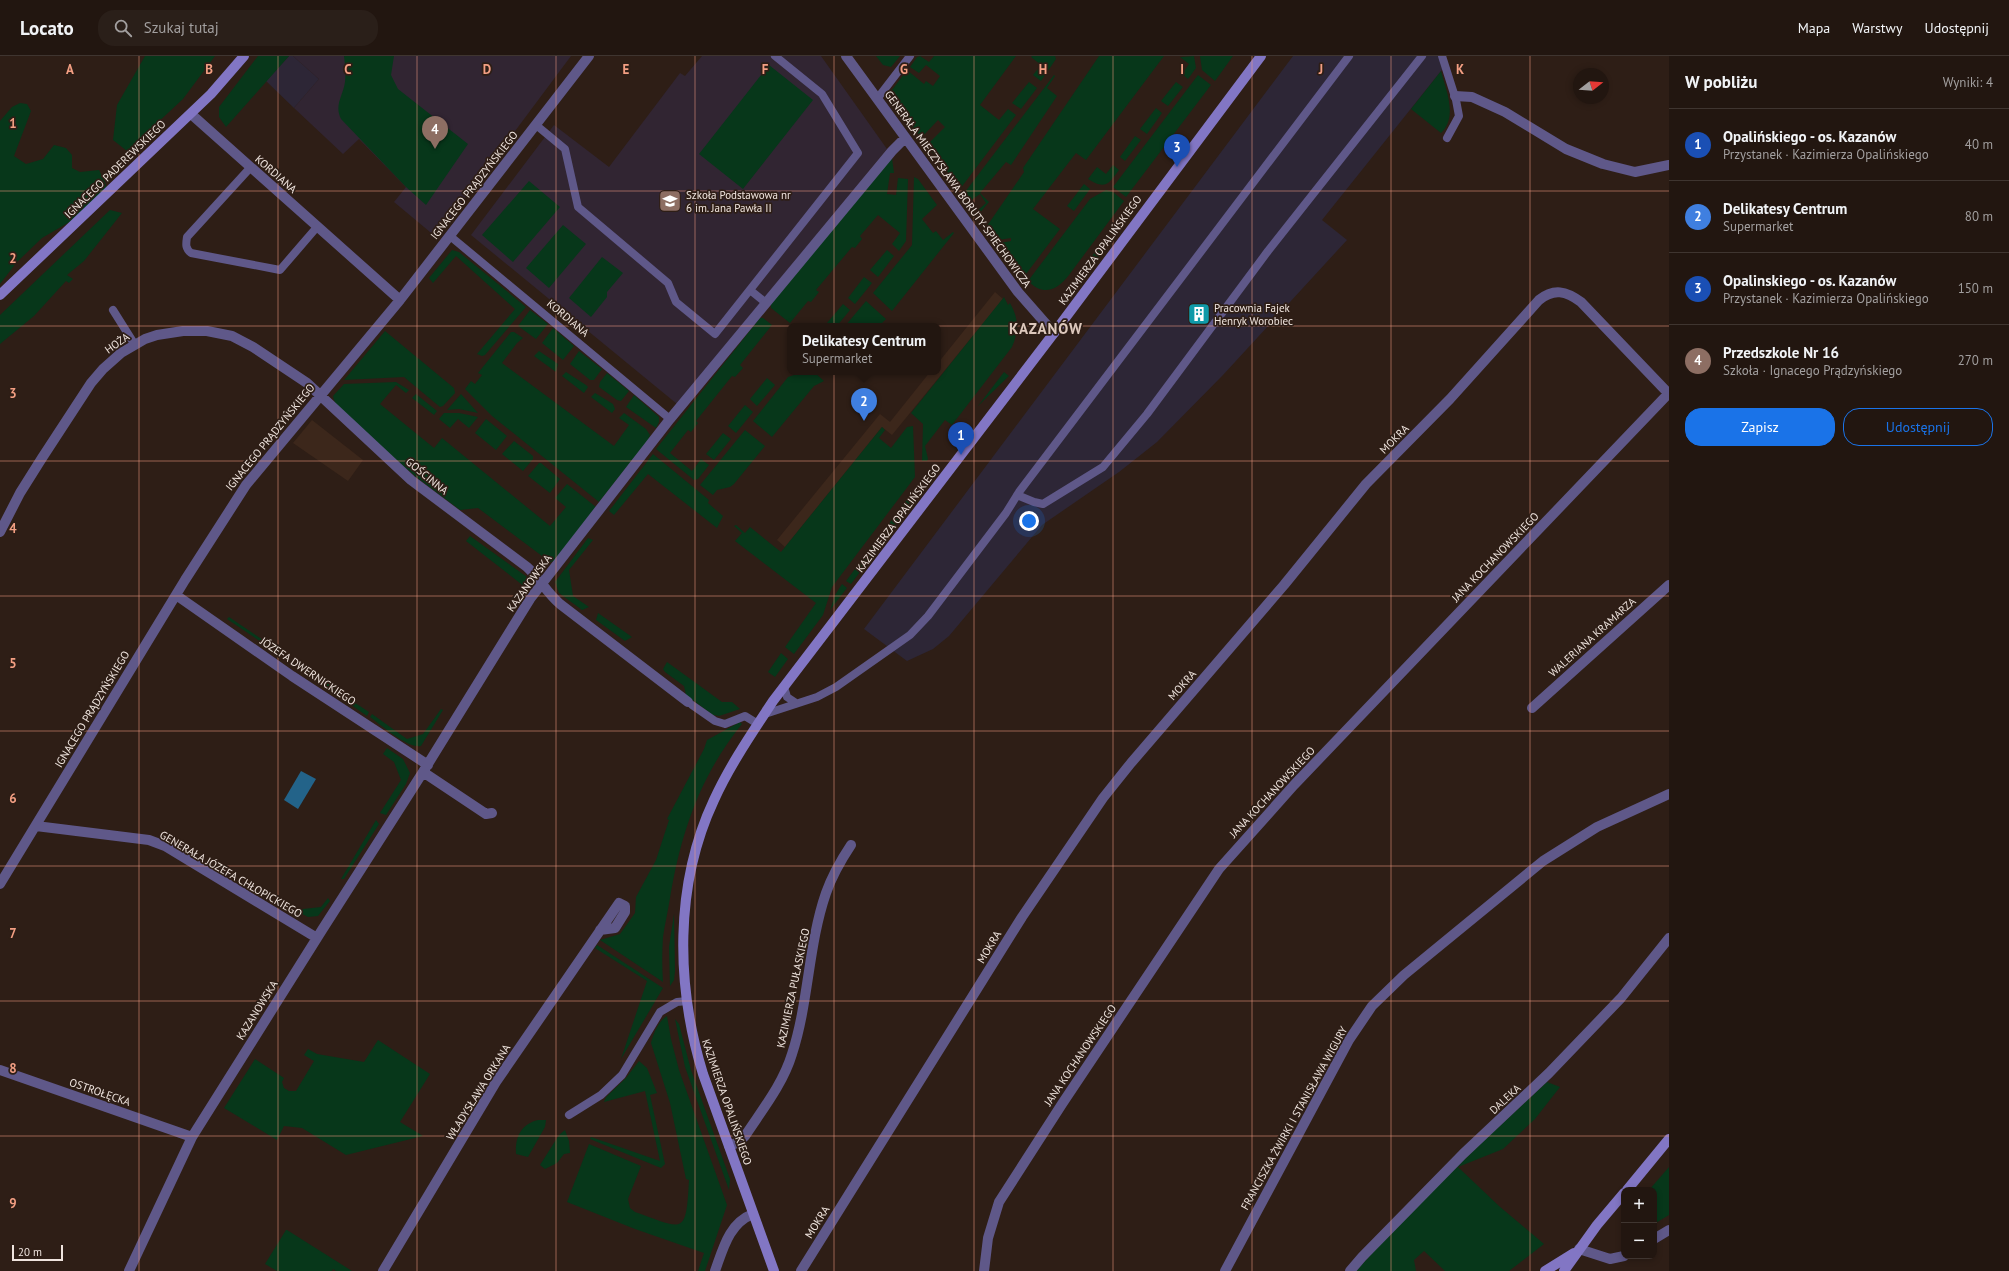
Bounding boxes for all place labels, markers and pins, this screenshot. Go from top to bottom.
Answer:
pin: 4 [422,116,448,149]
pin: 3 [1164,134,1190,167]
school or university icon: Szkoła Podstawowa nr 6 im. Jana Pawła II [657,188,683,214]
place label: Szkoła Podstawowa nr 6 im. Jana Pawła II [686,188,791,215]
building icon: Pracownia Fajek Henryk Worobiec [1186,301,1212,327]
place label: Pracownia Fajek Henryk Worobiec [1214,301,1293,328]
pin: 2 [851,388,877,421]
pin: 1 [948,422,974,455]

